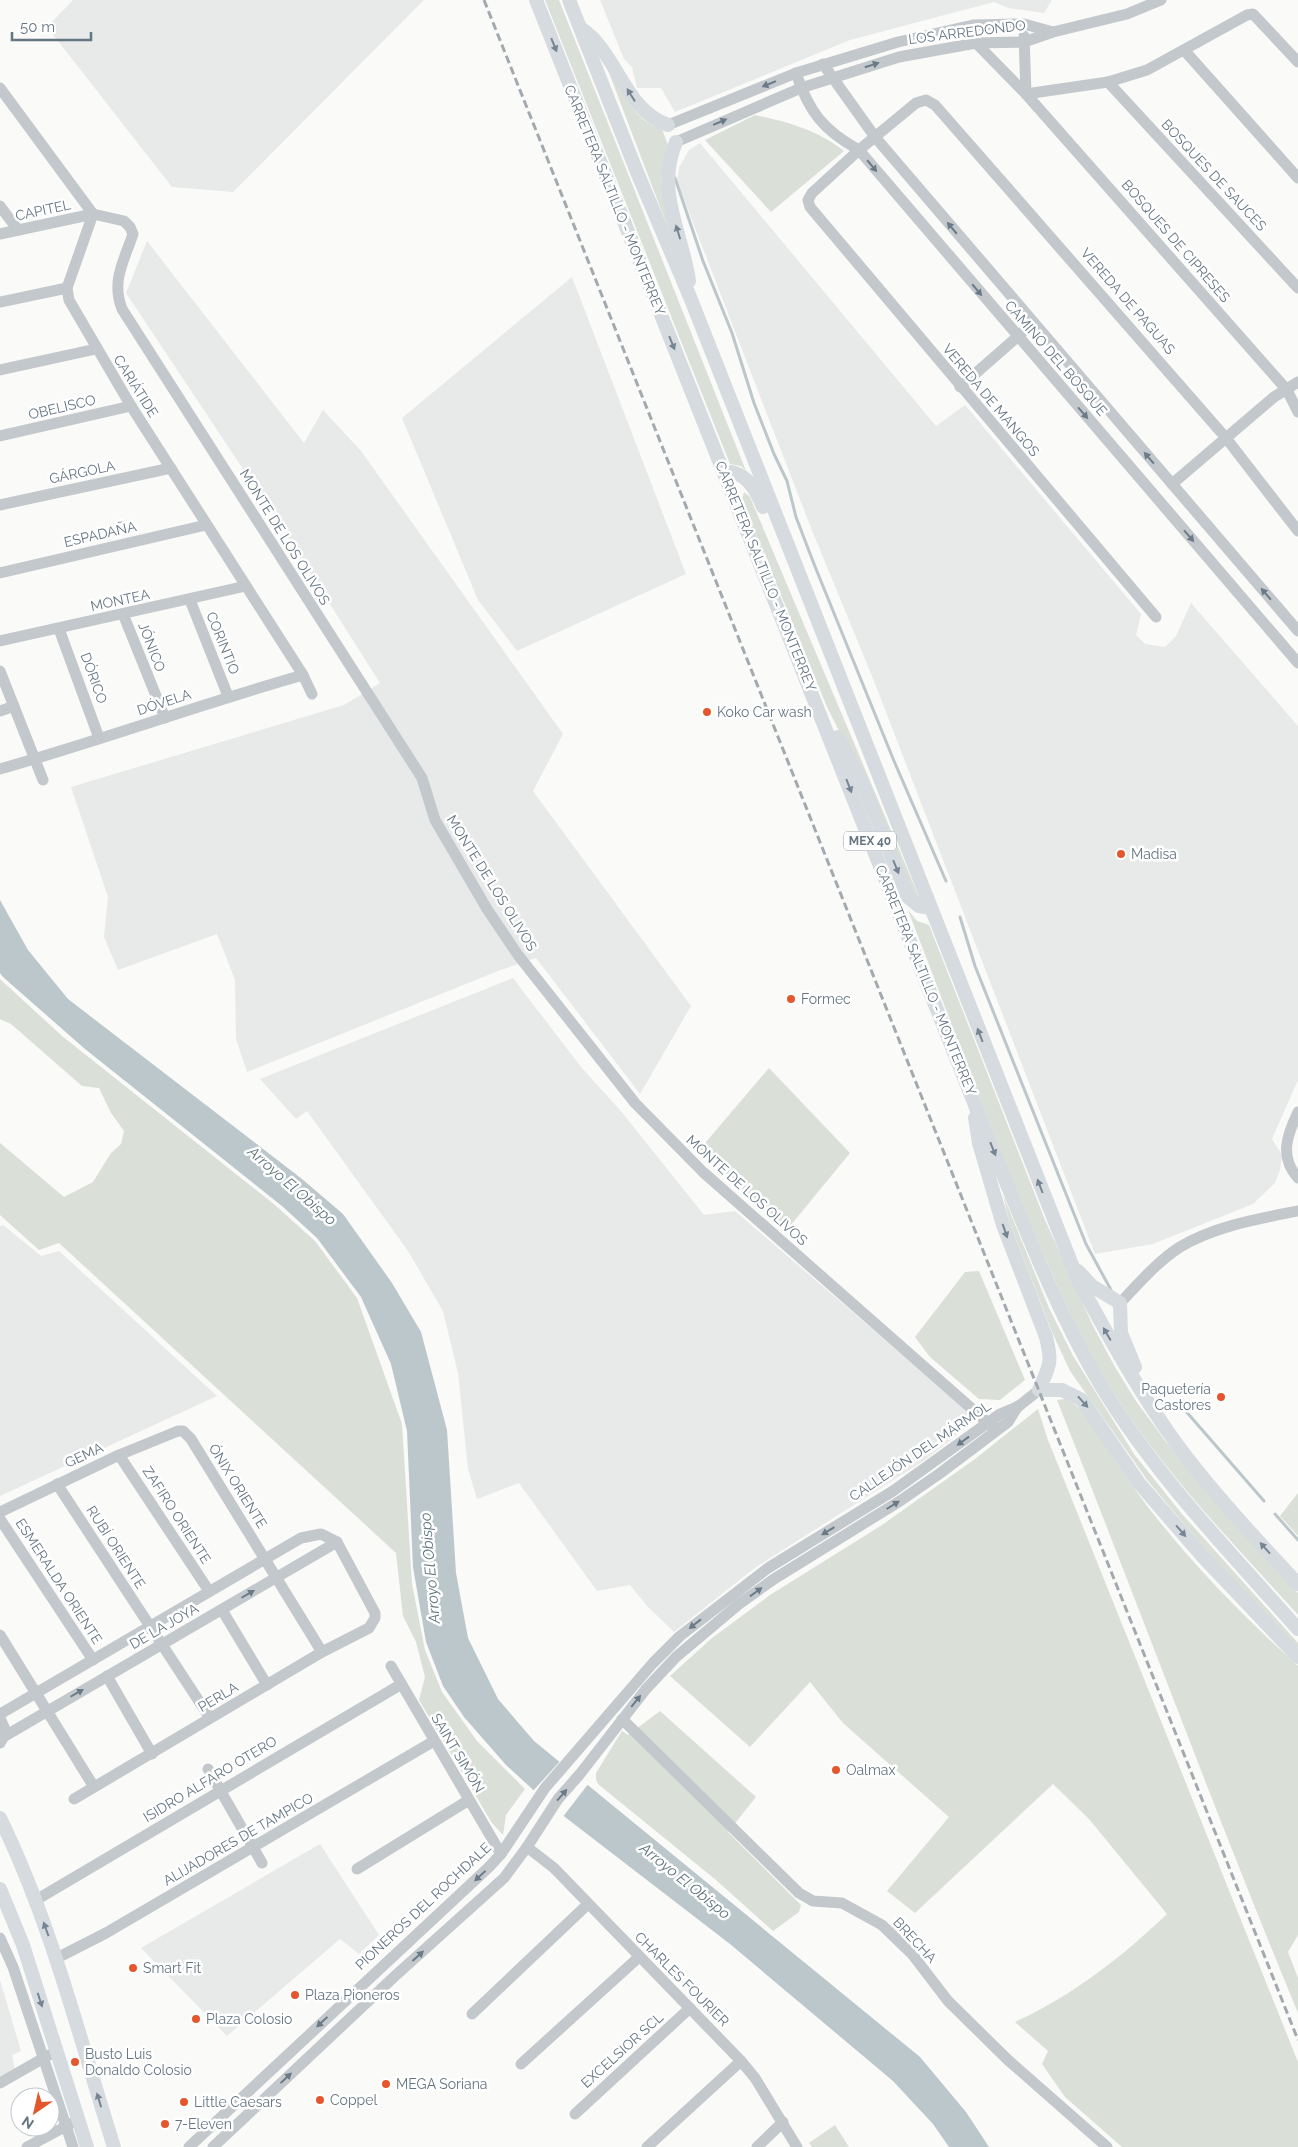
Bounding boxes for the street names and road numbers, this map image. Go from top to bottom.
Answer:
street label: LOS ARREDONDO [907,17,1027,47]
street label: CARRETERA SALTILLO - MONTERREY [561,83,669,317]
street label: BOSQUES DE SAUCES [1158,116,1270,234]
street label: BOSQUES DE CIPRESES [1118,177,1234,306]
street label: CAPITEL [14,196,72,224]
street label: VEREDA DE PAGUAS [1078,245,1179,358]
street label: CAMINO DEL BOSQUE [1002,297,1110,419]
street label: VEREDA DE MANGOS [939,341,1043,460]
street label: CARIÁTIDE [111,351,162,420]
street label: OBELISCO [27,391,97,423]
street label: GÁRGOLA [47,456,117,487]
street label: CARRETERA SALTILLO - MONTERREY [712,459,820,693]
street label: MONTE DE LOS OLIVOS [237,466,334,608]
street label: ESPADAÑA [62,517,138,550]
street label: MONTEA [89,586,152,614]
street label: CORINTIO [203,609,243,677]
street label: JÓNICO [135,620,170,674]
street label: DÓRICO [77,650,112,706]
street label: DÓVELA [135,685,194,718]
street label: MONTE DE LOS OLIVOS [444,812,541,954]
road number: MEX 40 [844,831,896,850]
street label: CARRETERA SALTILLO - MONTERREY [872,863,980,1097]
street label: MONTE DE LOS OLIVOS [683,1132,811,1249]
street label: CALLEJÓN DEL MÁRMOL [846,1397,994,1504]
street label: GEMA [62,1439,106,1471]
street label: ÓNIX ORIENTE [206,1440,271,1531]
street label: ZAFIRO ORIENTE [140,1463,214,1567]
street label: RUBÍ ORIENTE [83,1502,150,1591]
street label: ESMERALDA ORIENTE [12,1515,106,1647]
street label: DE LA JOYA [127,1600,202,1652]
street label: PERLA [195,1679,241,1715]
street label: SAINT SIMÓN [428,1710,489,1795]
street label: ISIDRO ALFARO OTERO [140,1733,280,1825]
street label: ALIJADORES DE TAMPICO [160,1789,316,1889]
street label: PIONEROS DEL ROCHDALE [352,1839,494,1973]
street label: BRECHA [890,1914,940,1966]
street label: CHARLES FOURIER [632,1929,732,2029]
street label: EXCELSIOR SCL [578,2009,666,2091]

